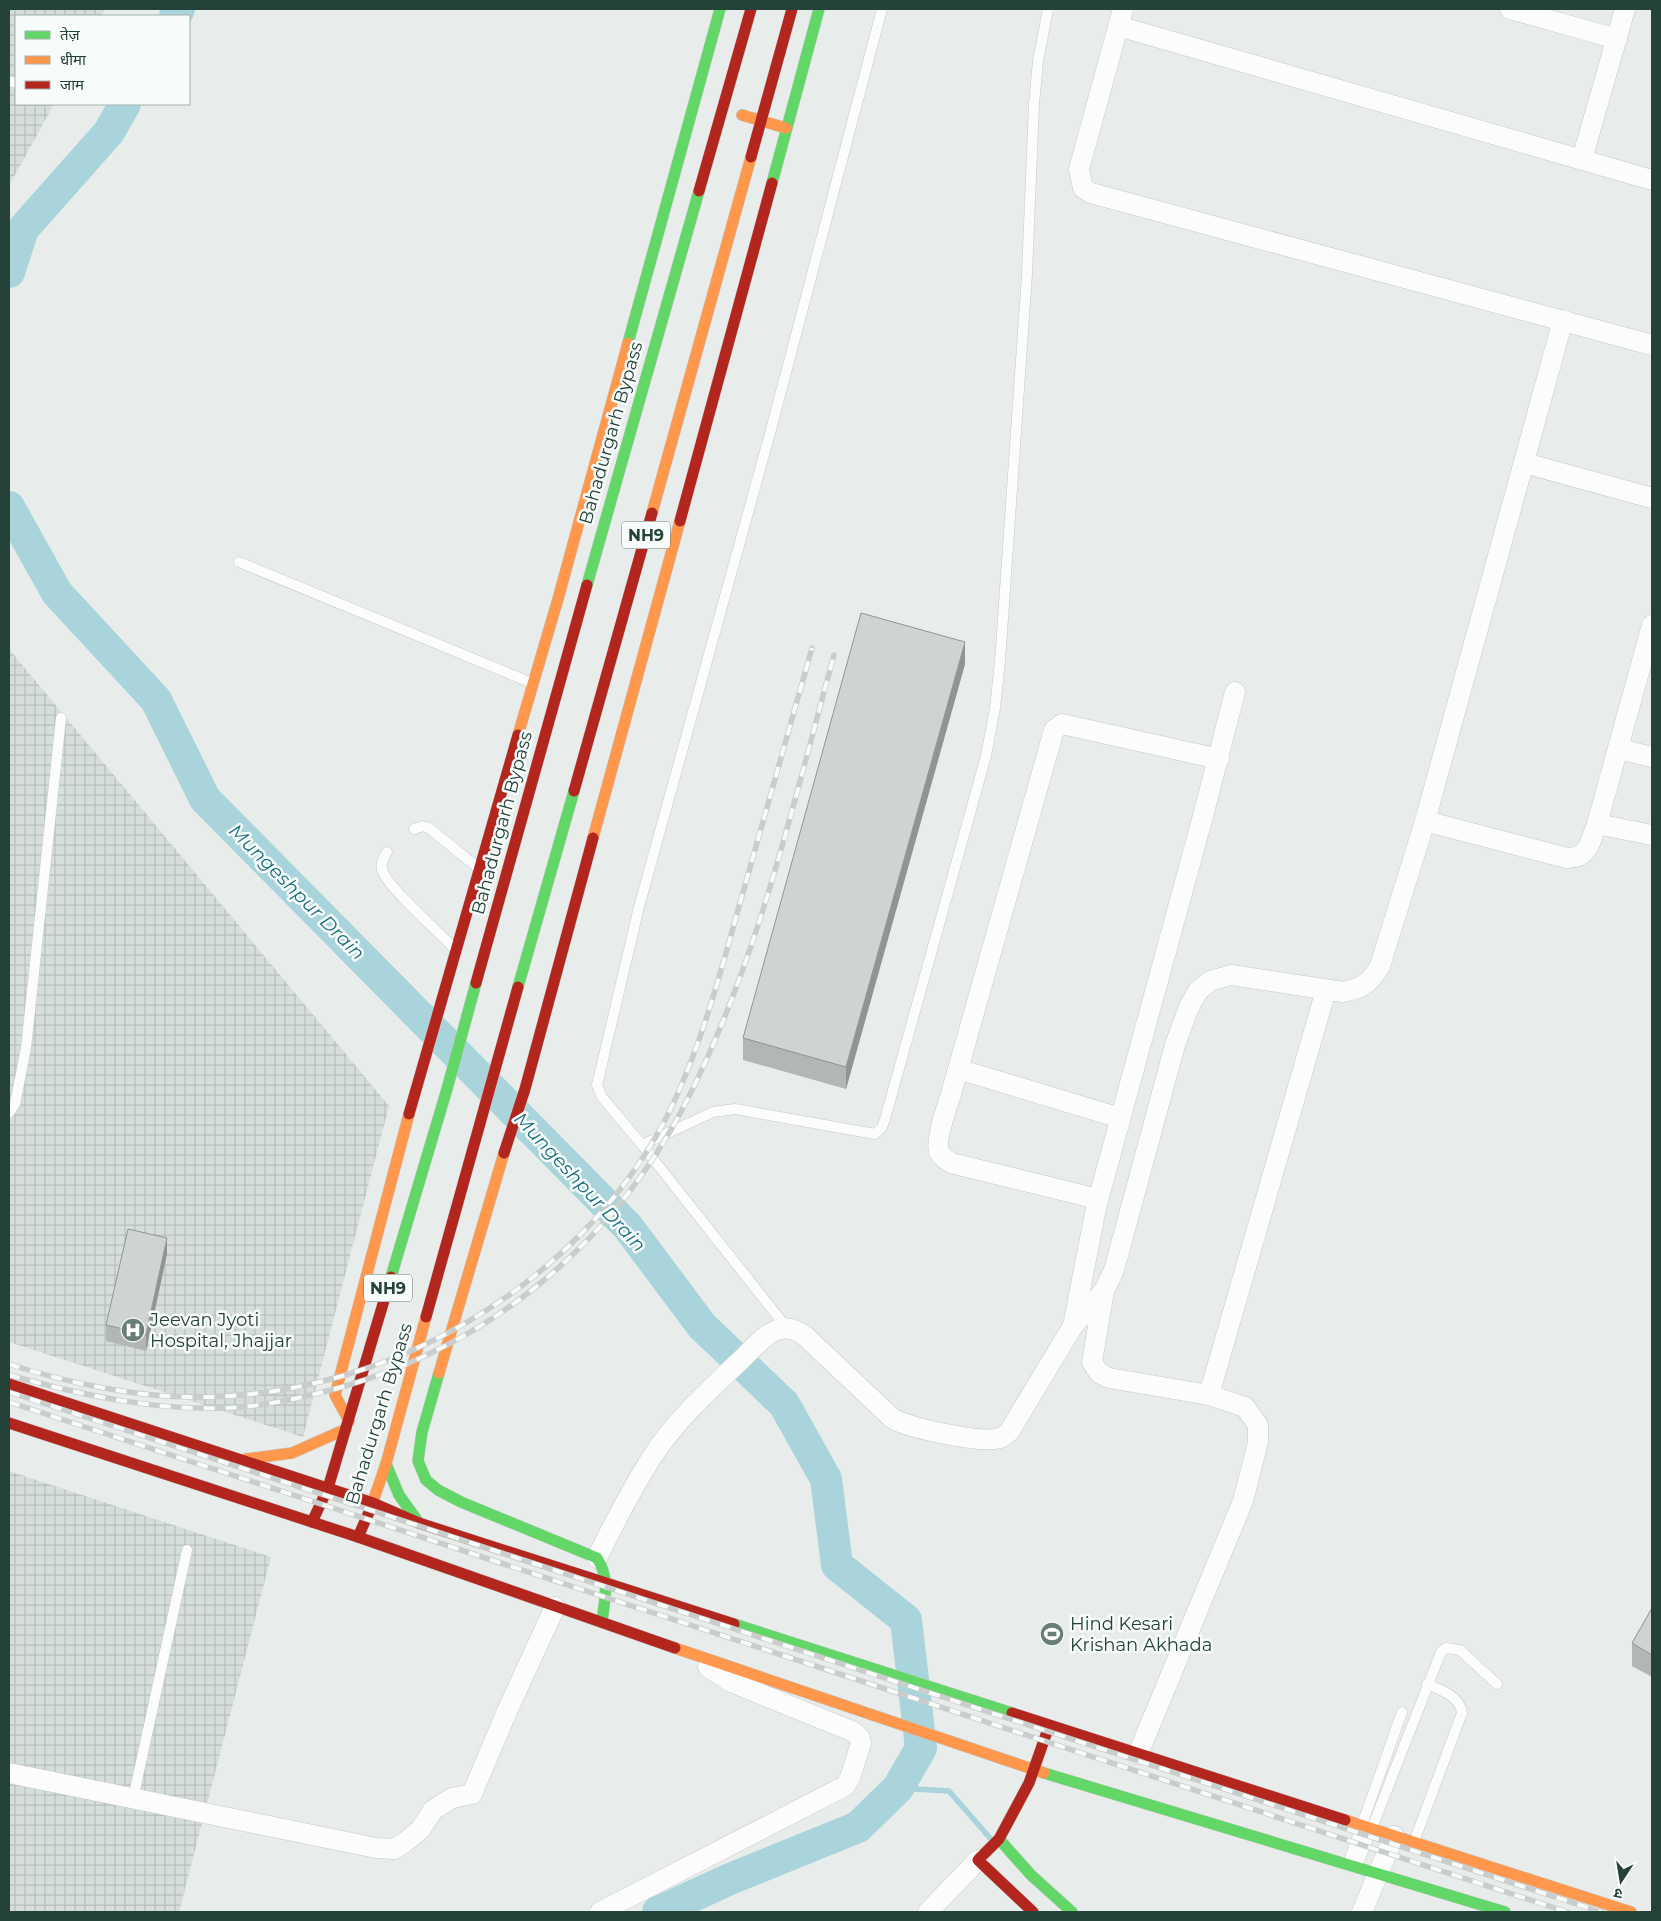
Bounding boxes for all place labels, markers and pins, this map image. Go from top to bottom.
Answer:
place label: Jeevan Jyoti Hospital, Jhajjar [149,1309,292,1352]
hospital icon: Jeevan Jyoti Hospital, Jhajjar [120,1317,146,1343]
place label: Hind Kesari Krishan Akhada [1070,1613,1212,1656]
sports icon: Hind Kesari Krishan Akhada [1039,1621,1065,1647]

